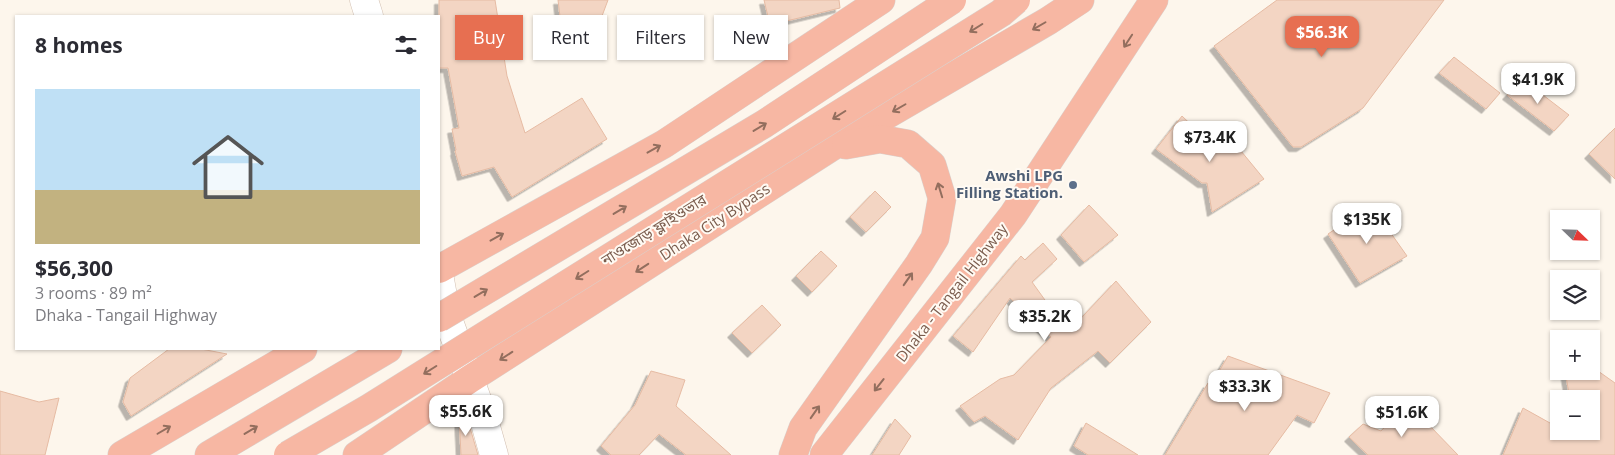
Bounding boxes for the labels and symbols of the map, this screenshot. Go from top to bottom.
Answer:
pin: $56.3K [1281,15,1363,58]
one-way arrow [1032,21,1047,31]
one-way arrow [970,23,984,33]
one-way arrow [1122,33,1132,47]
pin: $41.9K [1497,62,1579,105]
one-way arrow [892,103,906,113]
one-way arrow [832,109,846,120]
pin: $73.4K [1169,120,1251,163]
one-way arrow [752,121,766,131]
one-way arrow [646,144,661,153]
place label: Awshi LPG Filling Station. [956,165,1063,202]
street label: Dhaka City Bypass [656,178,773,264]
marker: Awshi LPG Filling Station. [1067,179,1079,191]
one-way arrow [934,183,944,199]
street label: নাওজোড় ফ্লাইওভার [596,188,711,270]
pin: $135K [1332,202,1402,245]
one-way arrow [613,205,627,215]
north arrow [1550,210,1600,260]
street label: Dhaka - Tangail Highway [891,219,1012,366]
one-way arrow [489,232,504,242]
one-way arrow [636,264,650,274]
one-way arrow [576,270,590,280]
one-way arrow [903,272,913,286]
one-way arrow [473,288,487,298]
pin: $35.2K [1004,300,1086,342]
one-way arrow [499,352,513,362]
one-way arrow [423,366,437,376]
pin: $33.3K [1204,370,1286,412]
one-way arrow [874,378,885,391]
pin: $55.6K [425,394,507,437]
pin: $51.6K [1361,396,1443,438]
one-way arrow [810,405,820,419]
one-way arrow [157,425,171,435]
one-way arrow [244,425,258,435]

